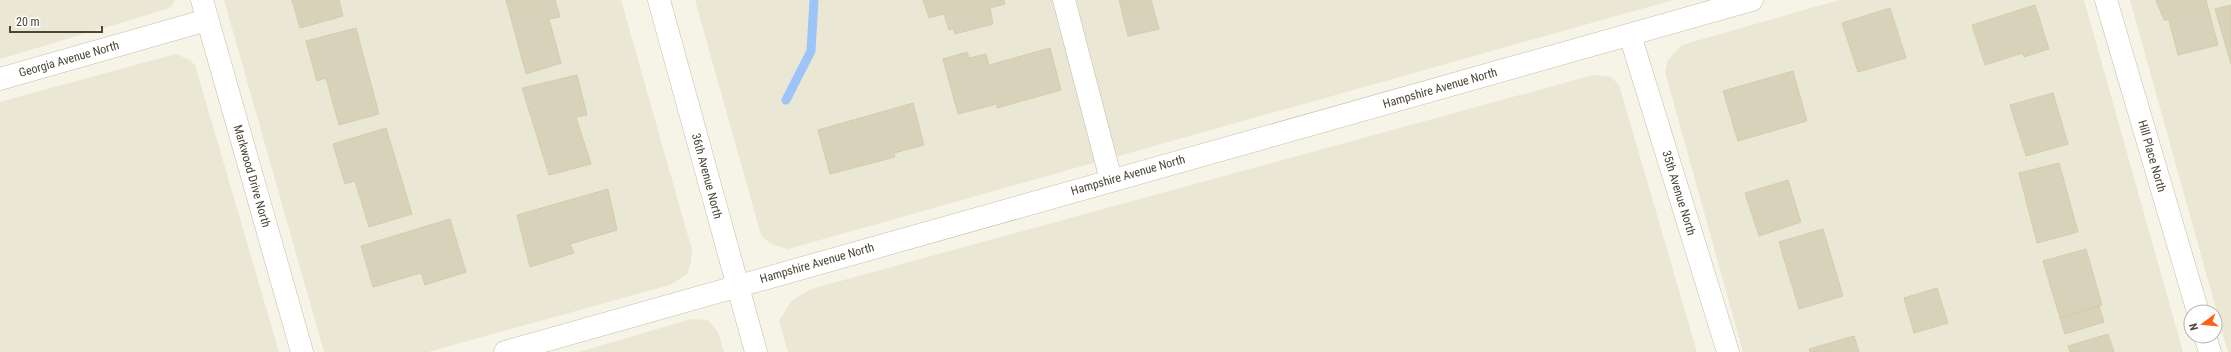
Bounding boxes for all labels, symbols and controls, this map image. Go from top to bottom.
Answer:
scale bar [10,8,102,34]
text: 20 m [16,15,40,29]
street label: Georgia Avenue North [17,38,121,80]
street label: Hampshire Avenue North [1381,65,1499,111]
street label: Hill Place North [2135,118,2169,194]
street label: Markwood Drive North [231,123,273,229]
street label: 36th Avenue North [689,132,725,221]
street label: 35th Avenue North [1659,149,1699,237]
street label: Hampshire Avenue North [1069,152,1187,198]
street label: Hampshire Avenue North [758,240,876,286]
north arrow [2183,304,2223,344]
text: N [2187,321,2201,332]

